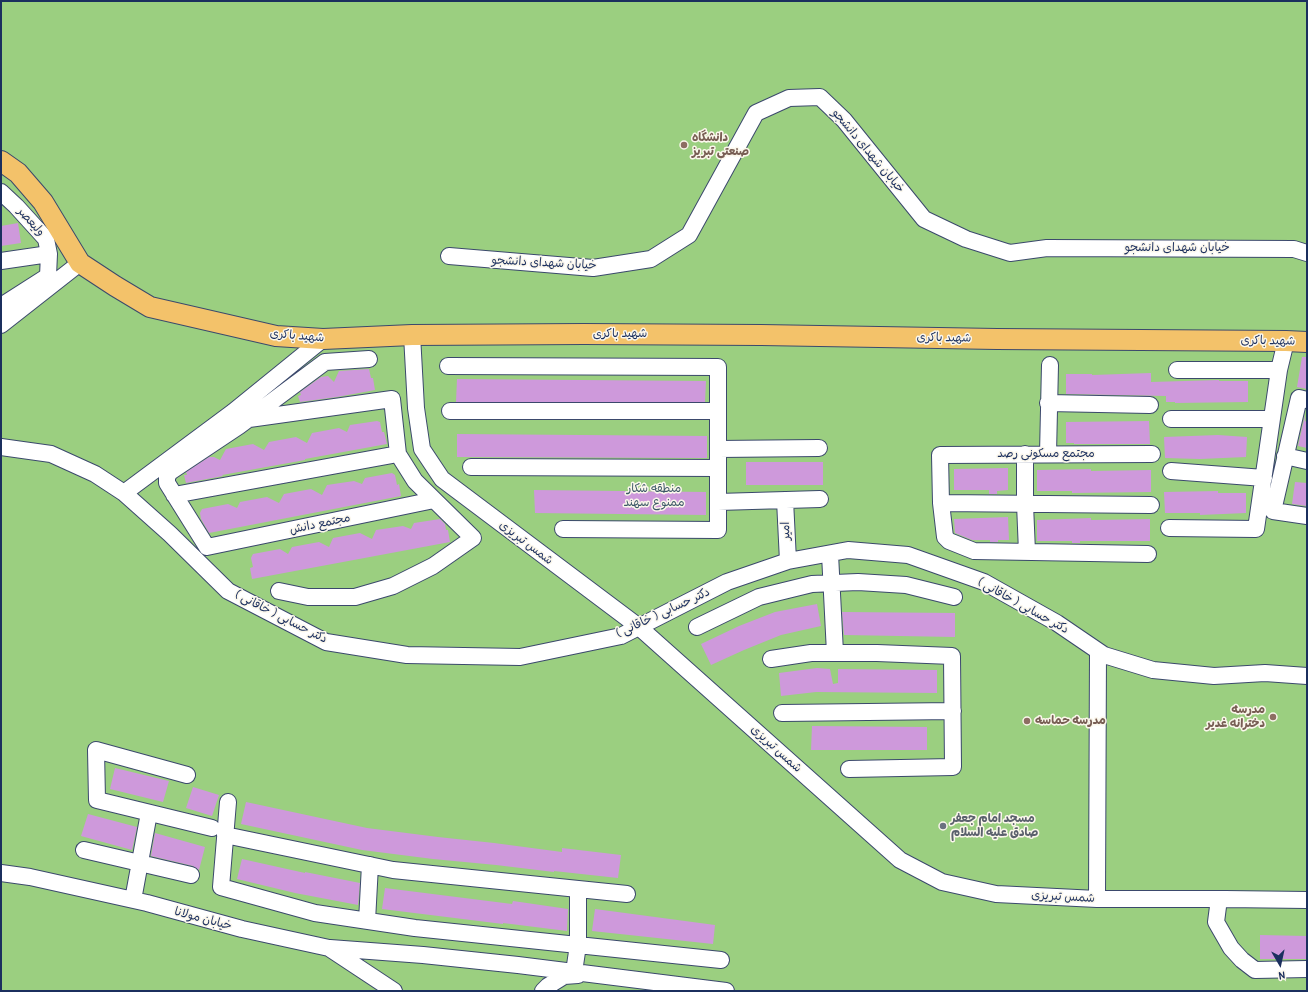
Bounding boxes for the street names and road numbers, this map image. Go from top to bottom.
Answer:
street label: خیابان شهدای دانشجو [829,106,907,196]
street label: ولیعصر [14,205,48,239]
street label: خیابان شهدای دانشجو [1124,241,1230,255]
street label: خیابان شهدای دانشجو [491,253,597,273]
street label: شهید باکری [269,326,325,346]
street label: شهید باکری [593,327,647,341]
street label: شهید باکری [917,330,971,346]
street label: شهید باکری [1241,333,1295,349]
street label: مجتمع مسکونی رصد [997,447,1095,461]
street label: مجتمع دانش [288,511,352,537]
street label: شمس تبریزی [496,518,556,568]
street label: امیر [778,521,794,541]
street label: دکتر حسابی ( خاقانی ) [975,575,1071,637]
street label: دکتر حسابی ( خاقانی ) [614,585,712,641]
street label: دکتر حسابی ( خاقانی ) [232,587,330,647]
street label: شمس تبریزی [747,722,805,776]
street label: شمس تبریزی [1031,888,1095,906]
street label: خیابان مولانا [173,904,233,934]

